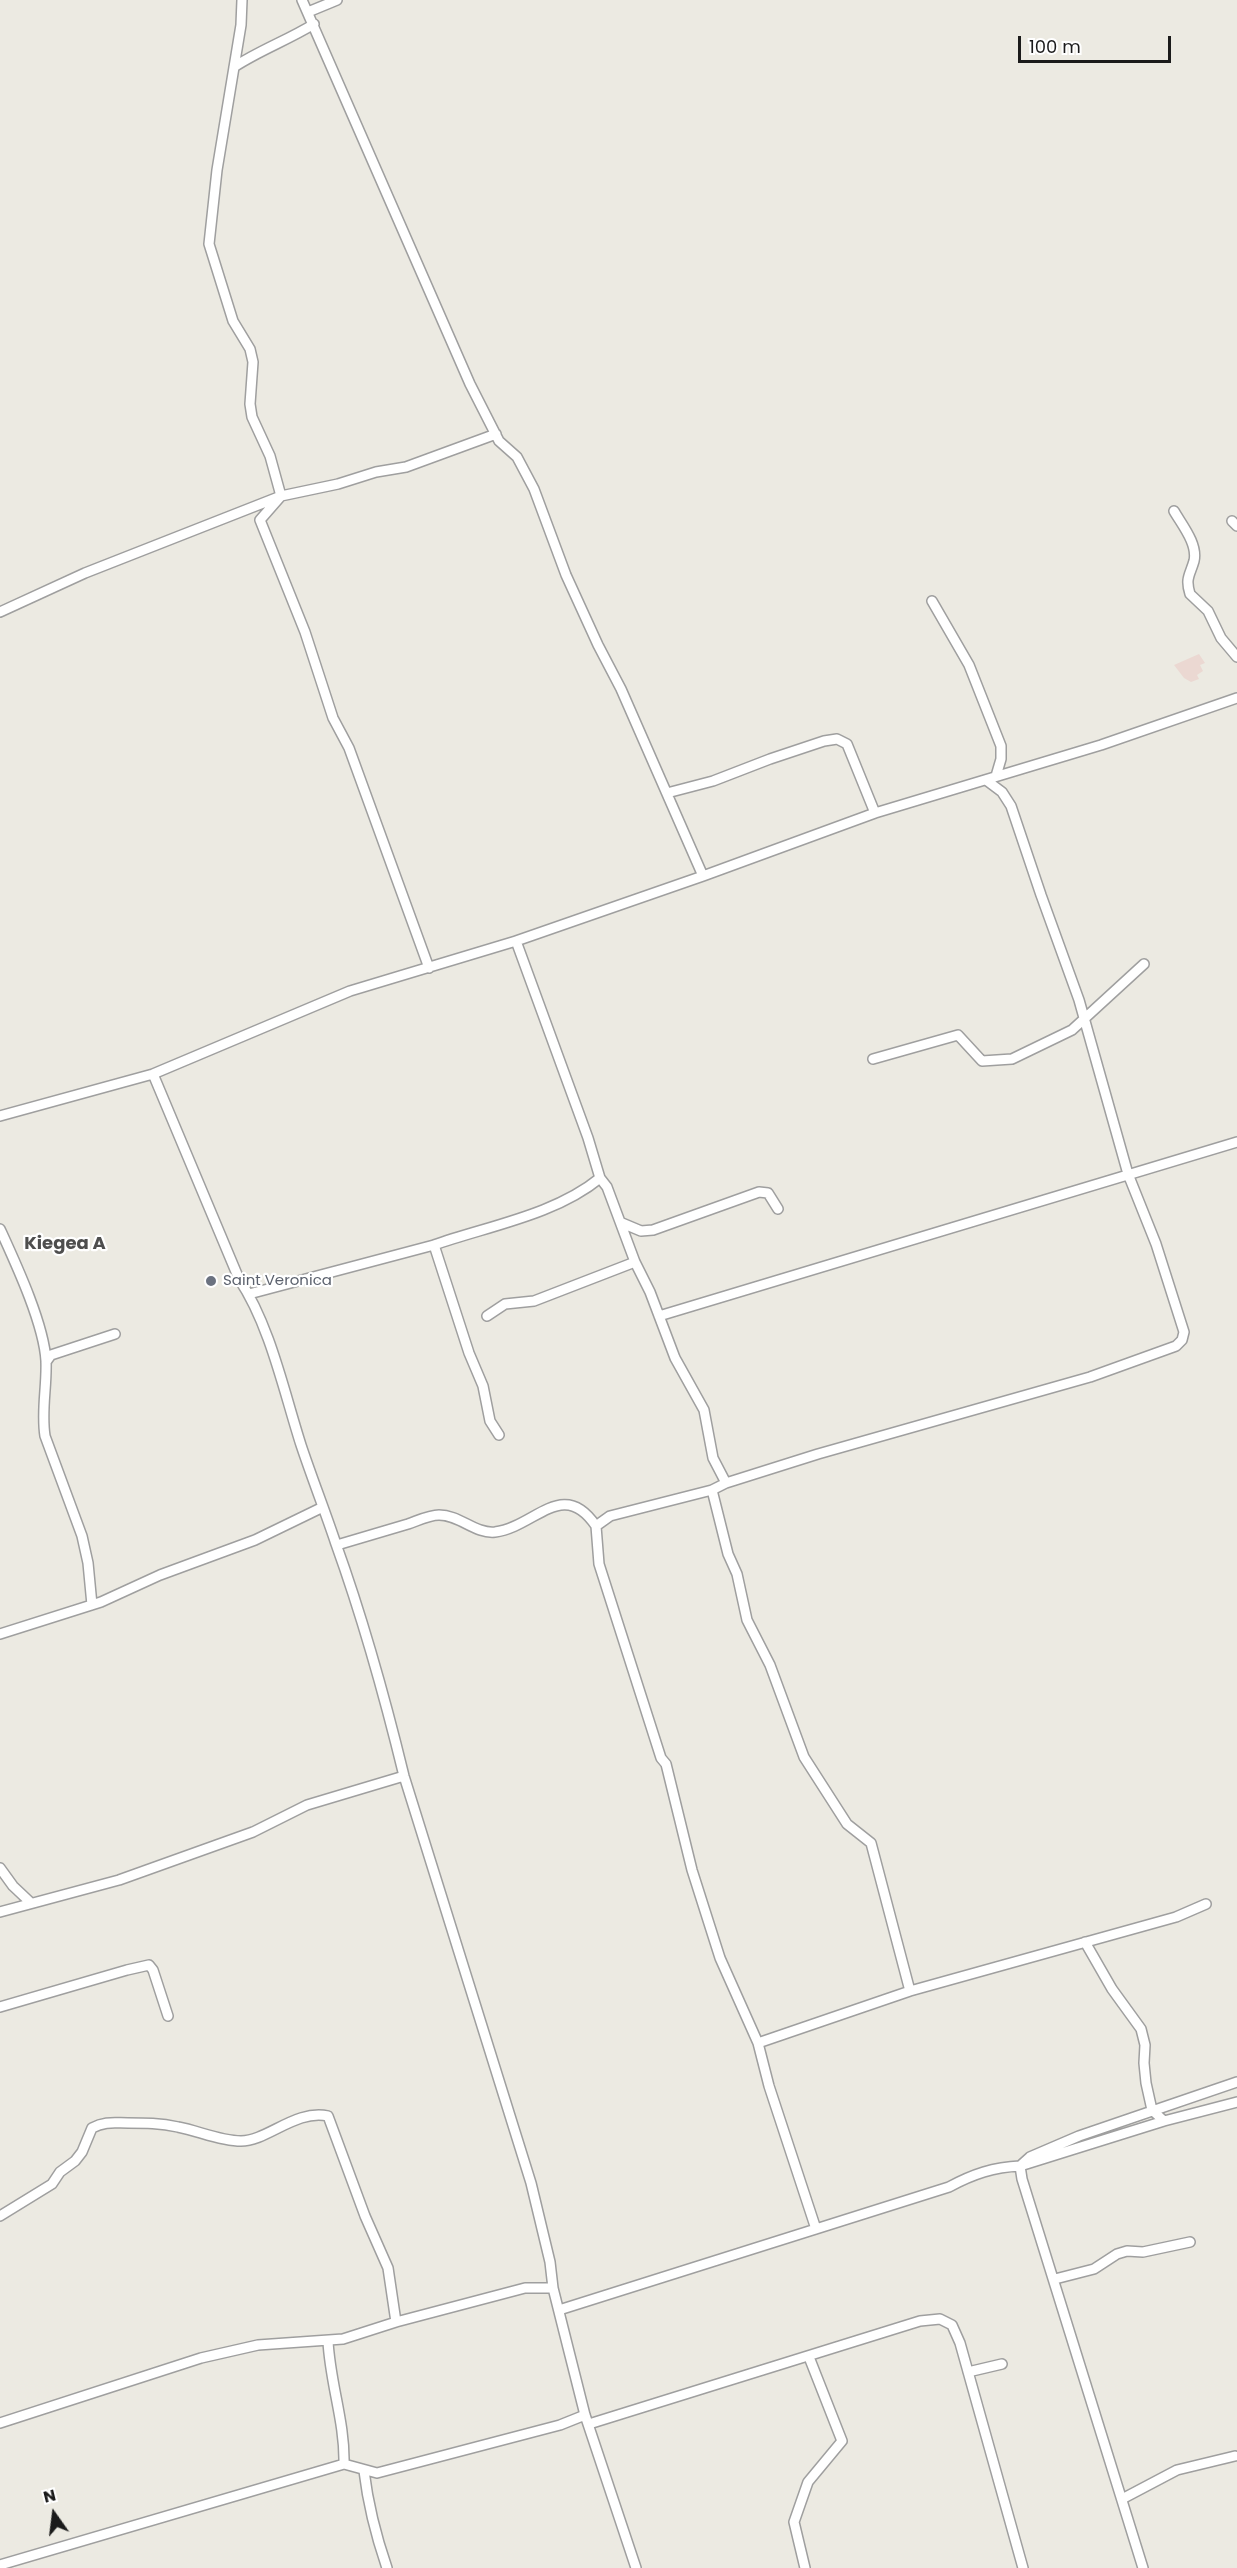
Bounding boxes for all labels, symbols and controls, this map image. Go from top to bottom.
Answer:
scale bar [1021,24,1174,62]
text: 100 m [1029,34,1081,59]
district label: Kiegea A [24,1233,106,1255]
place label: Saint Veronica [223,1272,332,1290]
marker: Saint Veronica [204,1274,218,1288]
text: N [41,2483,58,2509]
north arrow [24,2484,84,2544]

